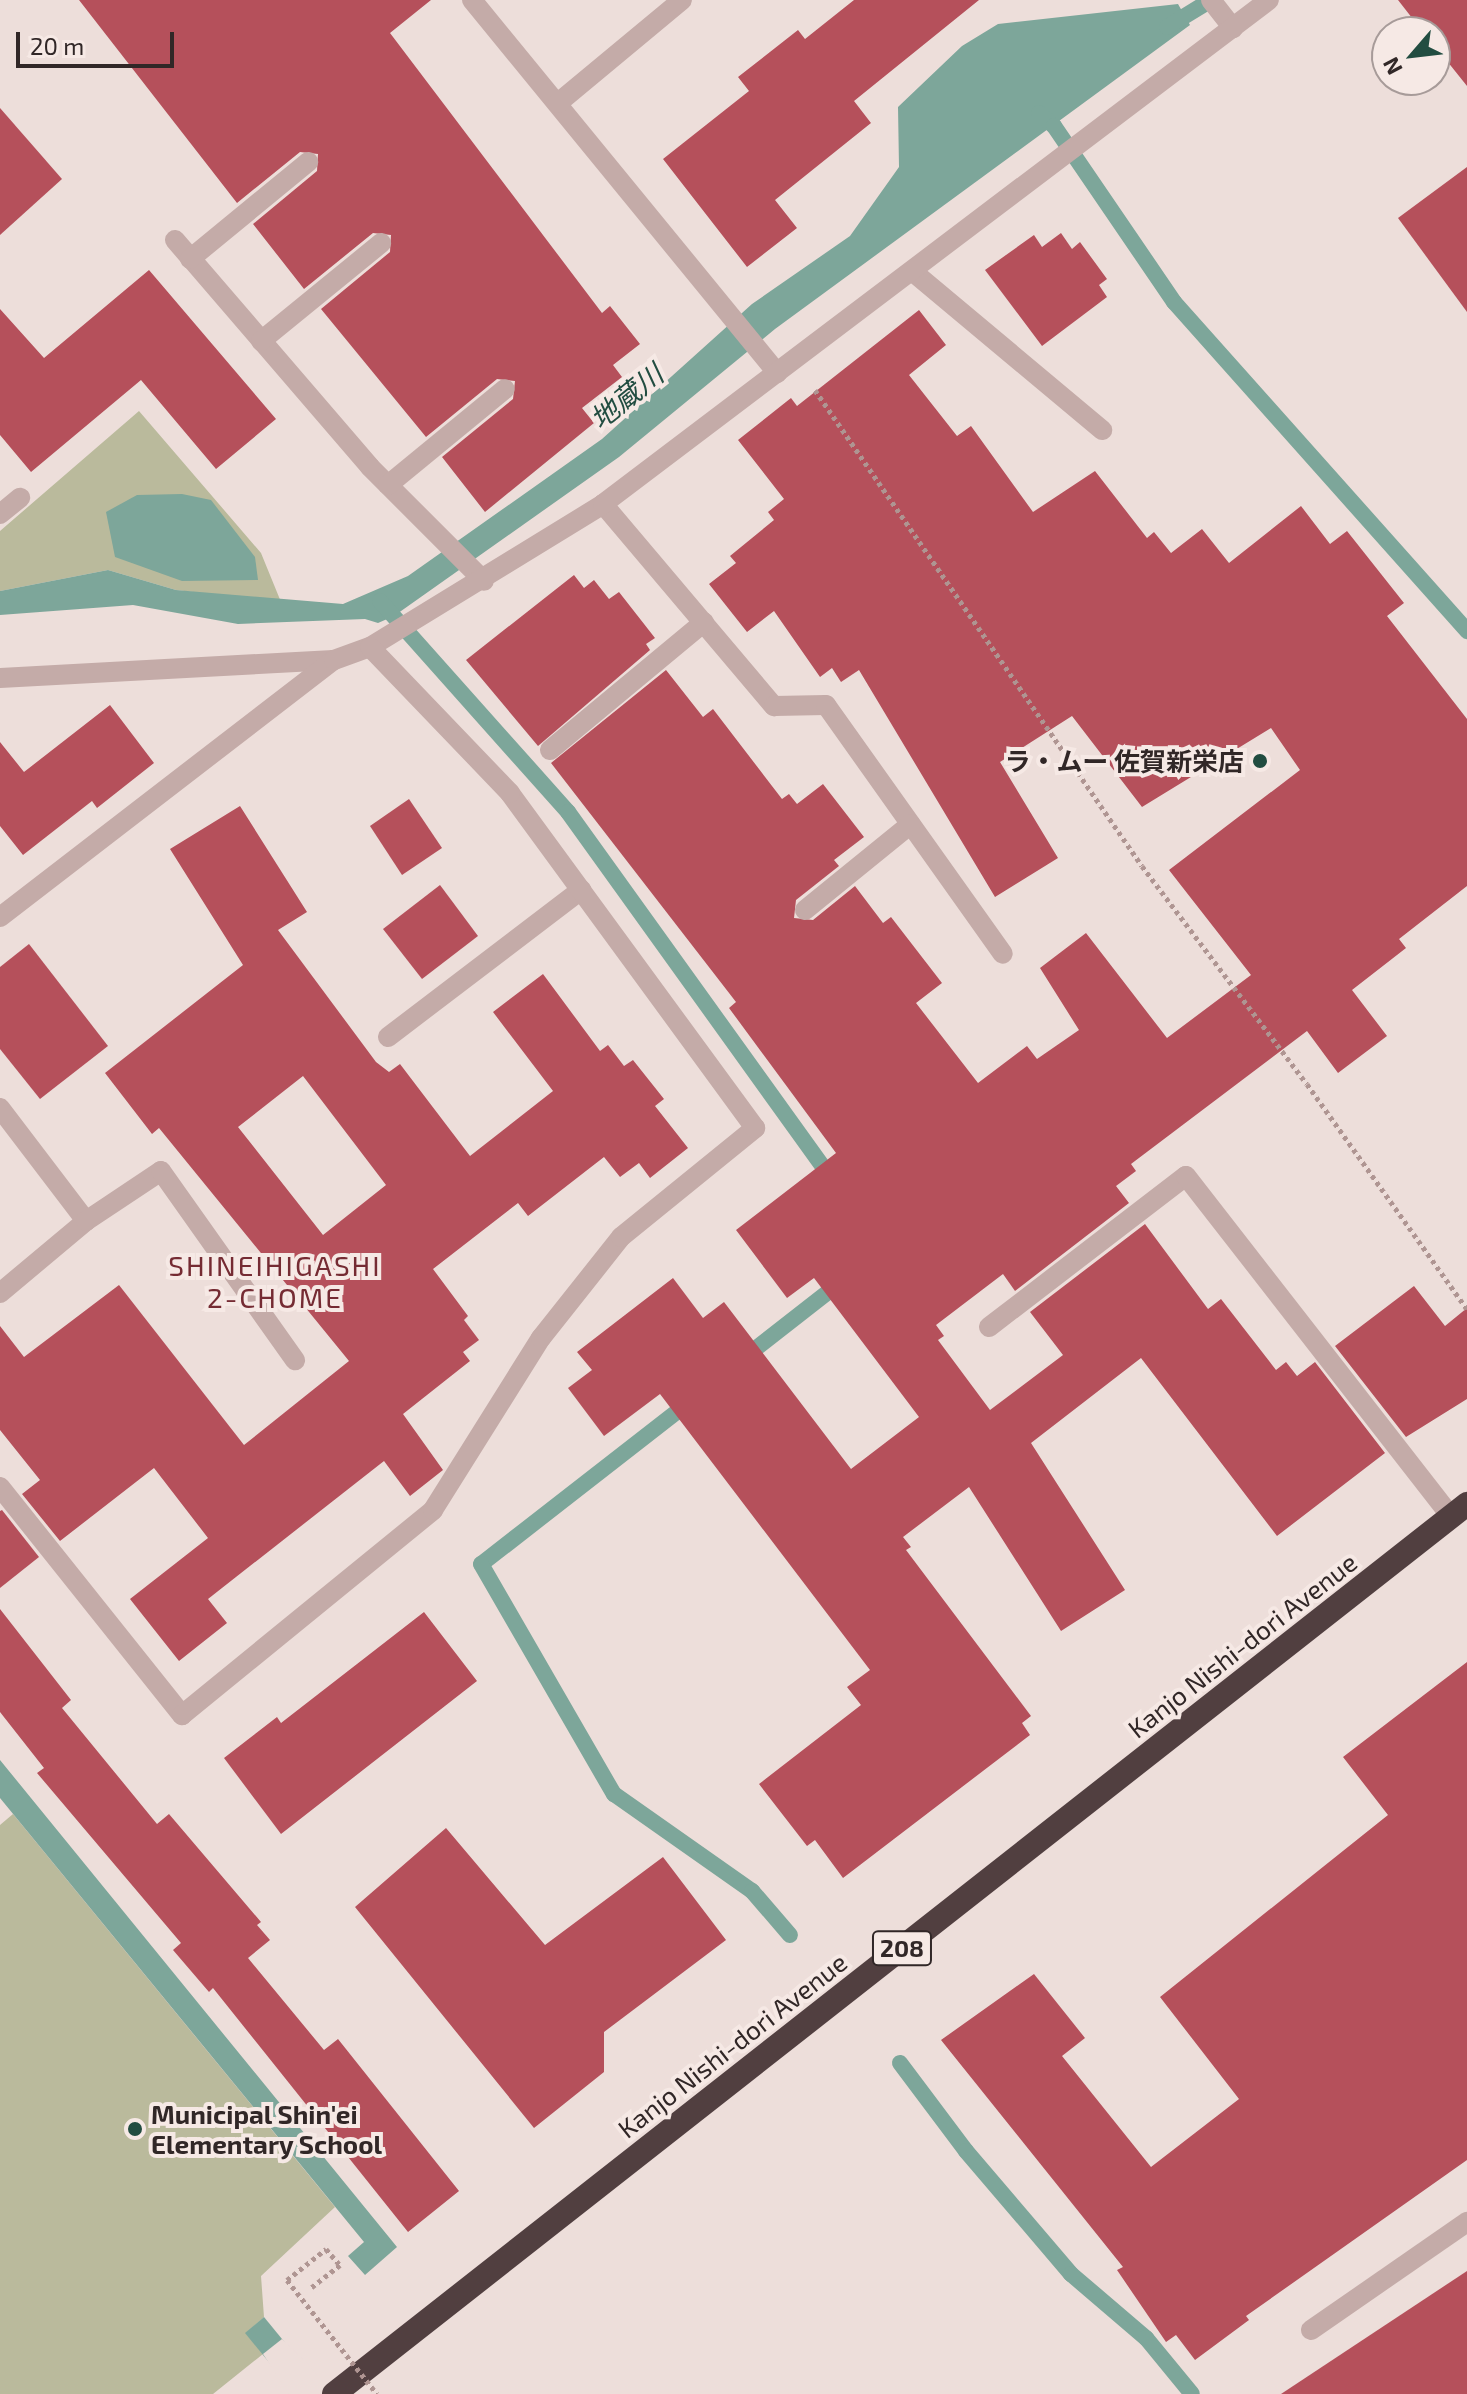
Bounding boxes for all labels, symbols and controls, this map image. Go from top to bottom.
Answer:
scale bar [20,16,178,66]
north arrow [1371,16,1451,96]
text: 20 m [30,31,84,60]
text: N [1376,53,1407,79]
water label: 地蔵川 [583,357,669,435]
place label: ラ・ムー 佐賀新栄店 [1004,745,1244,777]
marker: ラ・ムー 佐賀新栄店 [1251,752,1269,770]
district label: SHINEIHIGASHI 2-CHOME [168,1248,382,1314]
street label: Kanjo Nishi-dori Avenue [1121,1546,1363,1744]
road number: 208 [870,1928,934,1968]
street label: Kanjo Nishi-dori Avenue [611,1946,853,2144]
place label: Municipal Shin'ei Elementary School [151,2098,383,2160]
marker: Municipal Shin'ei Elementary School [126,2120,144,2138]

